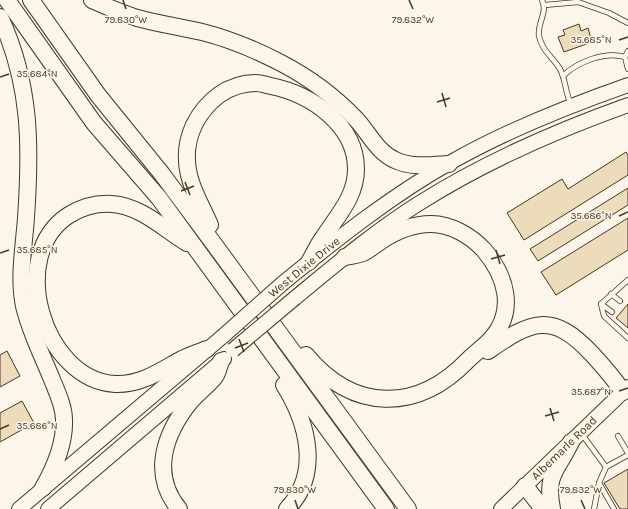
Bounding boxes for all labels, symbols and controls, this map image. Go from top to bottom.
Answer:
text: 79.830°W [105,14,147,26]
text: 79.832°W [392,14,434,26]
text: 35.685°N [570,34,612,46]
text: 35.684°N [16,68,58,80]
text: 35.686°N [570,210,612,222]
street label: West Dixie Drive [265,234,343,300]
text: 35.685°N [16,244,58,256]
text: 35.687°N [571,386,611,398]
street label: Albemarle Road [528,413,600,483]
text: 35.686°N [16,420,58,432]
text: 79.830°W [274,484,316,496]
text: 79.832°W [560,484,602,496]

